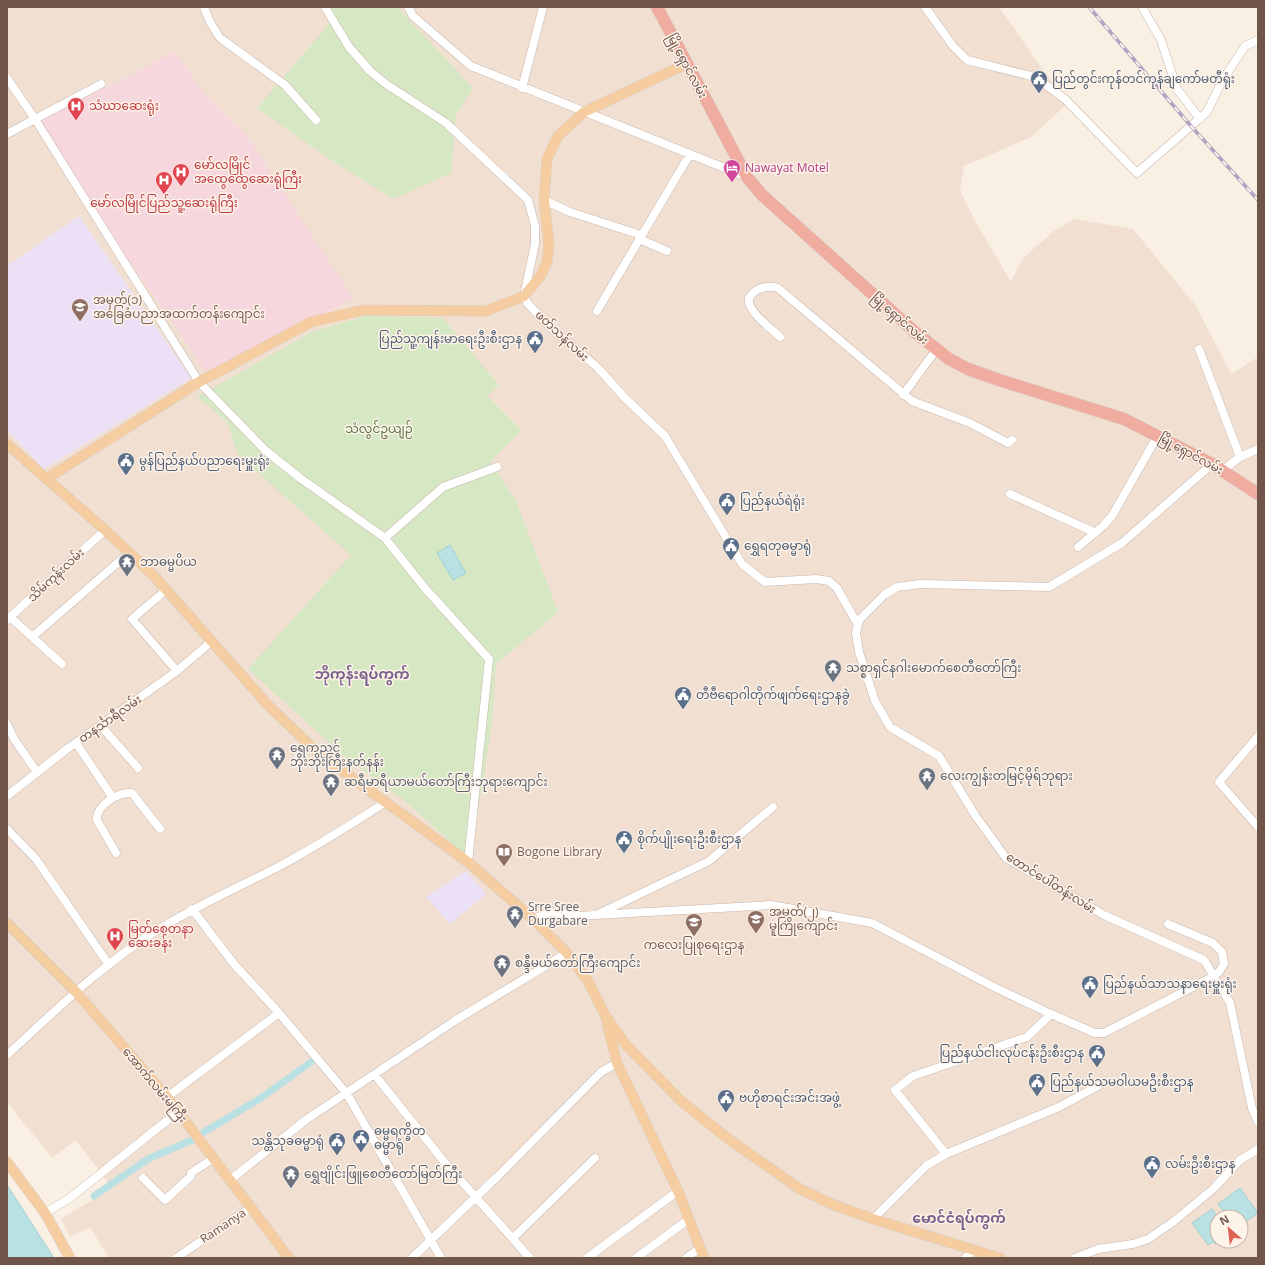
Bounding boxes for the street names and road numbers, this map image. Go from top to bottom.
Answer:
street label: မြို့ရှောင်လမ်း [661,30,712,102]
street label: မြို့ရှောင်လမ်း [867,289,933,350]
street label: ဖတ်သန်လမ်း [530,306,593,366]
street label: မြို့ရှောင်လမ်း [1155,429,1226,480]
street label: သိမ်ကုန်းလမ်း [24,544,89,607]
street label: တနင်္သာရီလမ်း [75,691,146,748]
street label: တောင်ပေါ်တန်းလမ်း [1002,848,1100,919]
street label: အောက်လမ်းမကြီး [117,1043,192,1127]
street label: Ramanya [196,1204,249,1247]

